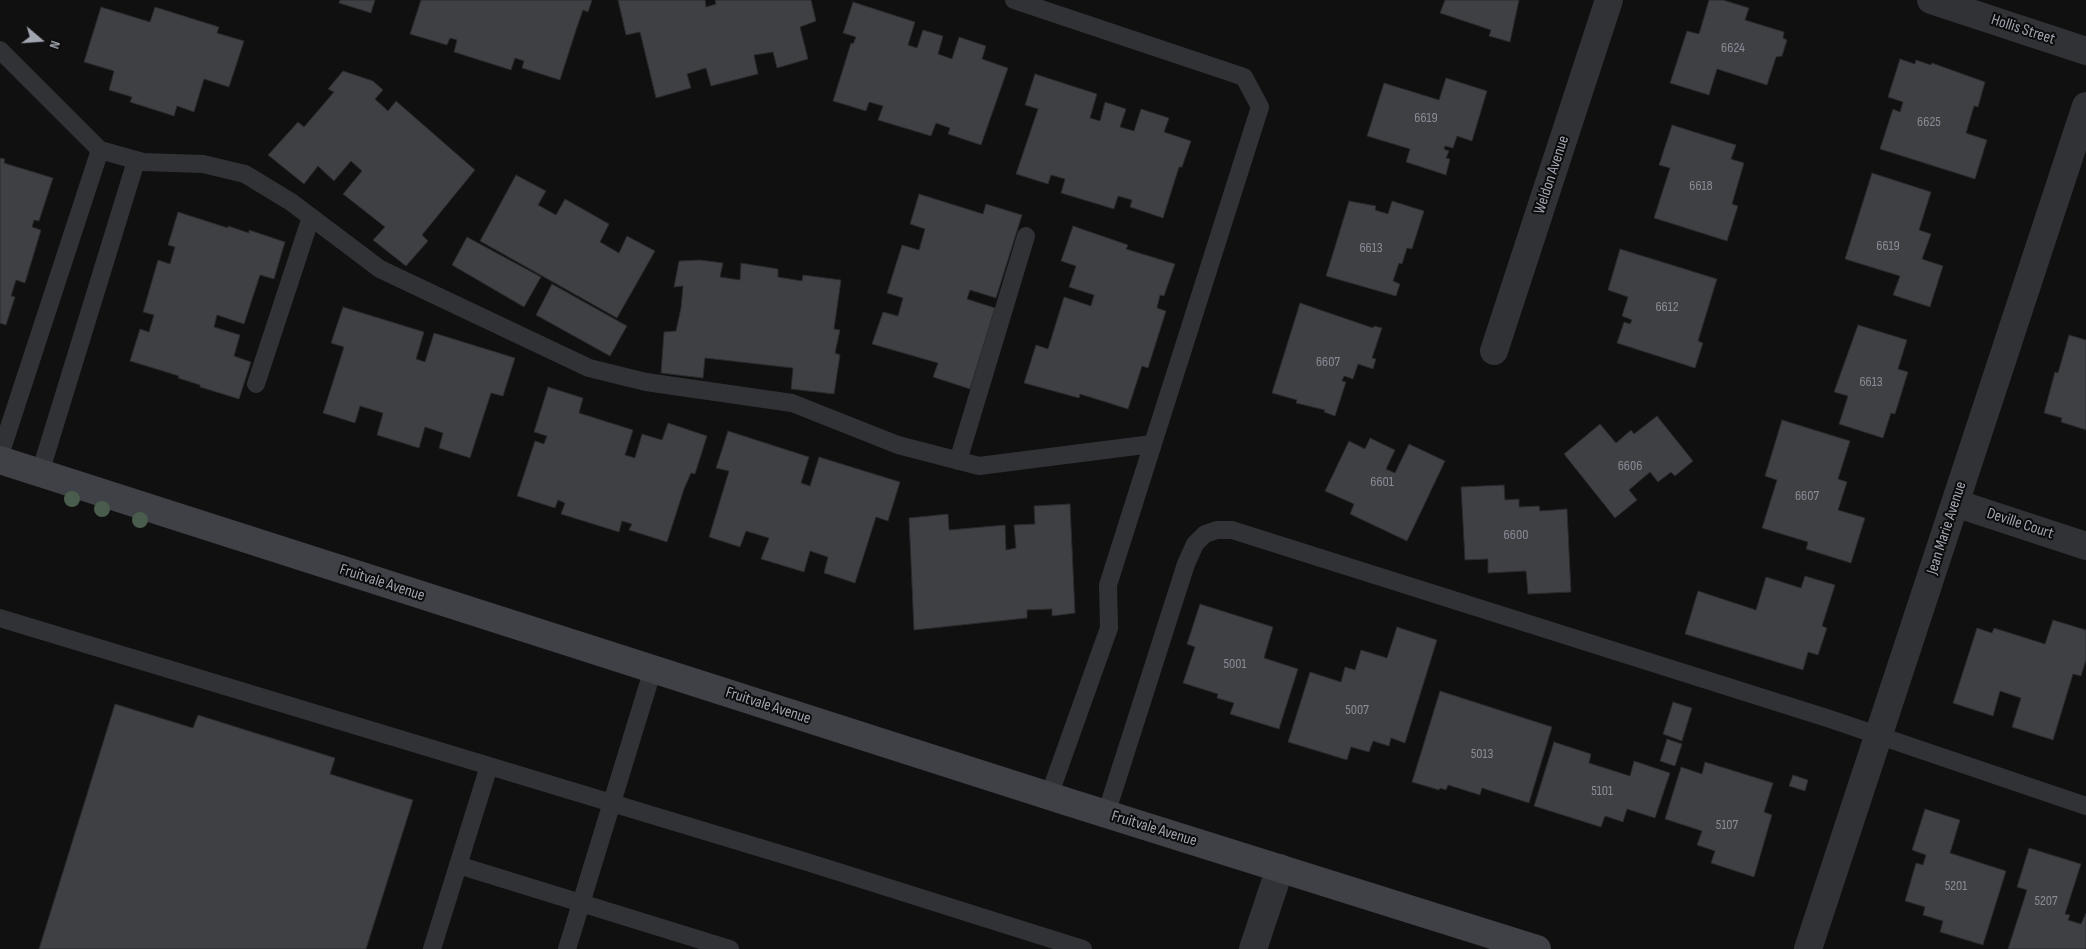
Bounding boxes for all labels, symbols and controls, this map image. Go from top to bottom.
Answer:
street label: Hollis Street [1989,11,2057,49]
north arrow [15,15,65,65]
text: N [46,39,64,51]
house number: 6624 [1721,40,1745,56]
house number: 6619 [1414,110,1438,126]
house number: 6625 [1917,114,1941,130]
street label: Weldon Avenue [1530,133,1574,217]
house number: 6618 [1689,178,1713,194]
house number: 6619 [1876,238,1900,254]
house number: 6613 [1359,240,1383,256]
house number: 6612 [1655,299,1679,315]
house number: 6607 [1316,354,1340,370]
house number: 6613 [1859,374,1883,390]
house number: 6606 [1618,458,1642,474]
house number: 6601 [1370,474,1394,490]
street label: Jean Marie Avenue [1923,479,1971,577]
house number: 6607 [1795,488,1819,504]
street label: Deville Court [1984,504,2056,544]
house number: 6600 [1504,527,1528,543]
street label: Fruitvale Avenue [337,560,427,606]
house number: 5001 [1223,656,1247,672]
street label: Fruitvale Avenue [723,683,813,729]
house number: 5007 [1345,702,1369,718]
house number: 5013 [1471,746,1493,762]
house number: 5101 [1591,783,1613,799]
street label: Fruitvale Avenue [1109,807,1199,851]
house number: 5107 [1716,817,1738,833]
house number: 5201 [1945,878,1967,894]
house number: 5207 [2034,893,2058,909]

